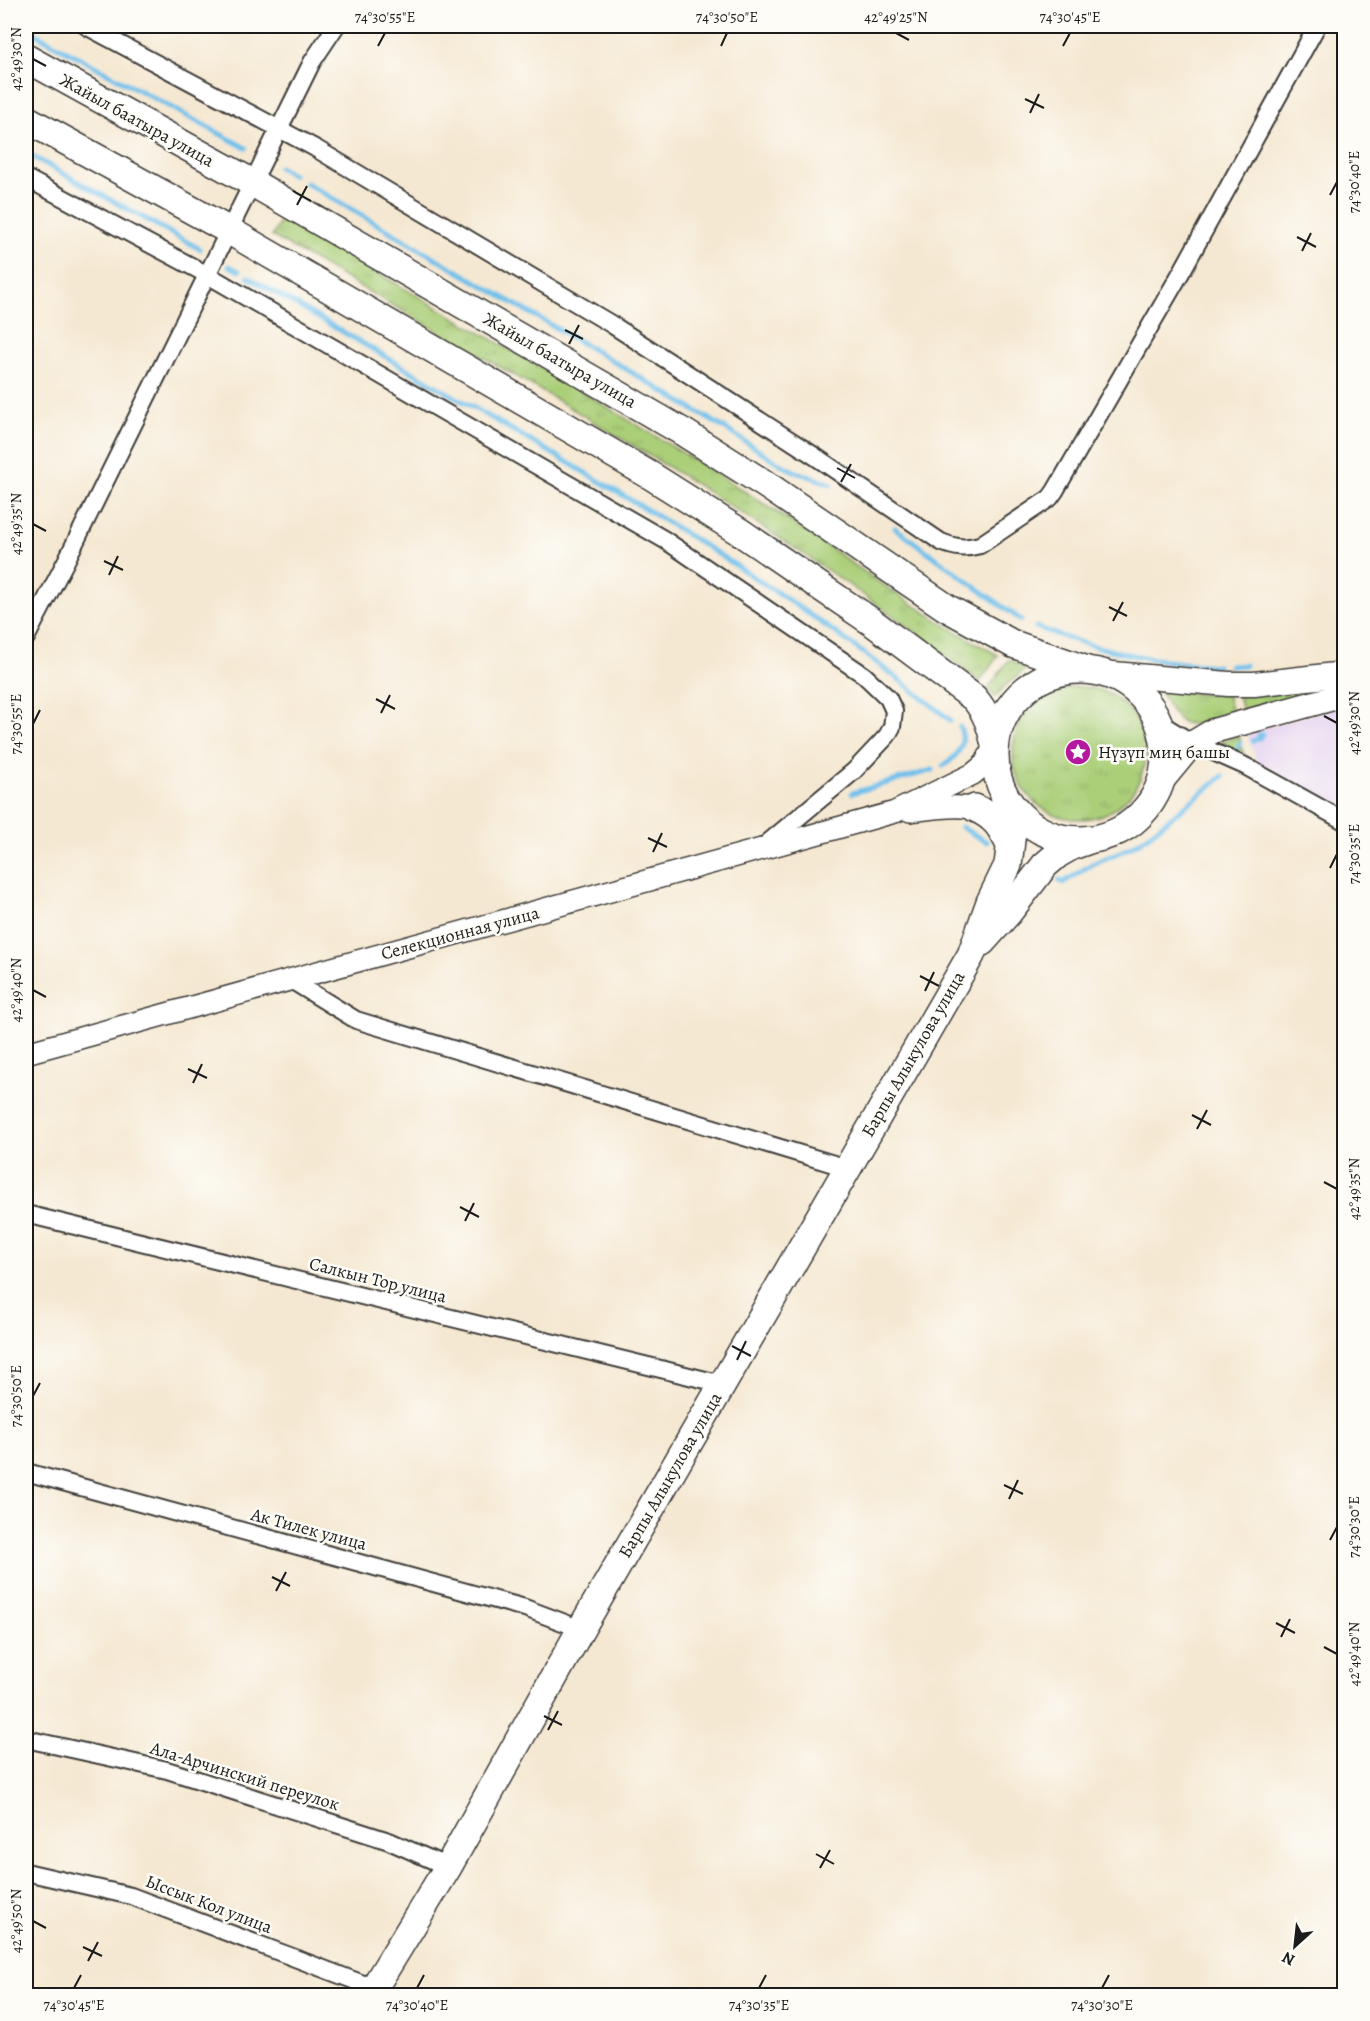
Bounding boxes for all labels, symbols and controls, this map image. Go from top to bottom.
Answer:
text: 74°30'55"E [355,7,415,27]
text: 74°30'50"E [696,7,758,27]
text: 42°49'25"N [864,7,928,27]
text: 74°30'45"E [1039,7,1101,27]
text: 42°49'30"N [6,27,26,91]
street label: Жайыл баатыра улица [56,68,219,173]
text: 74°30'40"E [1344,151,1364,213]
street label: Жайыл баатыра улица [479,306,641,414]
text: 42°49'35"N [6,492,26,555]
text: 42°49'30"N [1344,691,1364,755]
text: 74°30'55"E [6,694,26,754]
place icon: Нүзүп миң башы [1063,737,1093,767]
place label: Нүзүп миң башы [1098,740,1230,764]
text: 74°30'35"E [1344,824,1364,884]
street label: Селекционная улица [378,900,542,966]
text: 42°49'40"N [6,957,26,1022]
street label: Барпы Алыкулова улица [856,966,971,1141]
text: 42°49'35"N [1344,1157,1364,1220]
street label: Салкын Тор улица [307,1251,450,1309]
text: 74°30'50"E [6,1365,26,1427]
street label: Барпы Алыкулова улица [613,1387,728,1562]
text: 74°30'30"E [1344,1496,1364,1558]
street label: Ак Тилек улица [247,1502,370,1556]
text: 42°49'40"N [1344,1621,1364,1686]
street label: Ала-Арчинский переулок [147,1736,342,1816]
street label: Ыссык Кол улица [142,1869,276,1939]
text: 42°49'50"N [6,1889,26,1953]
north arrow [1265,1916,1325,1976]
text: N [1278,1946,1299,1971]
text: 74°30'45"E [43,1995,105,2015]
text: 74°30'40"E [386,1995,448,2015]
text: 74°30'35"E [729,1995,789,2015]
text: 74°30'30"E [1071,1995,1133,2015]

